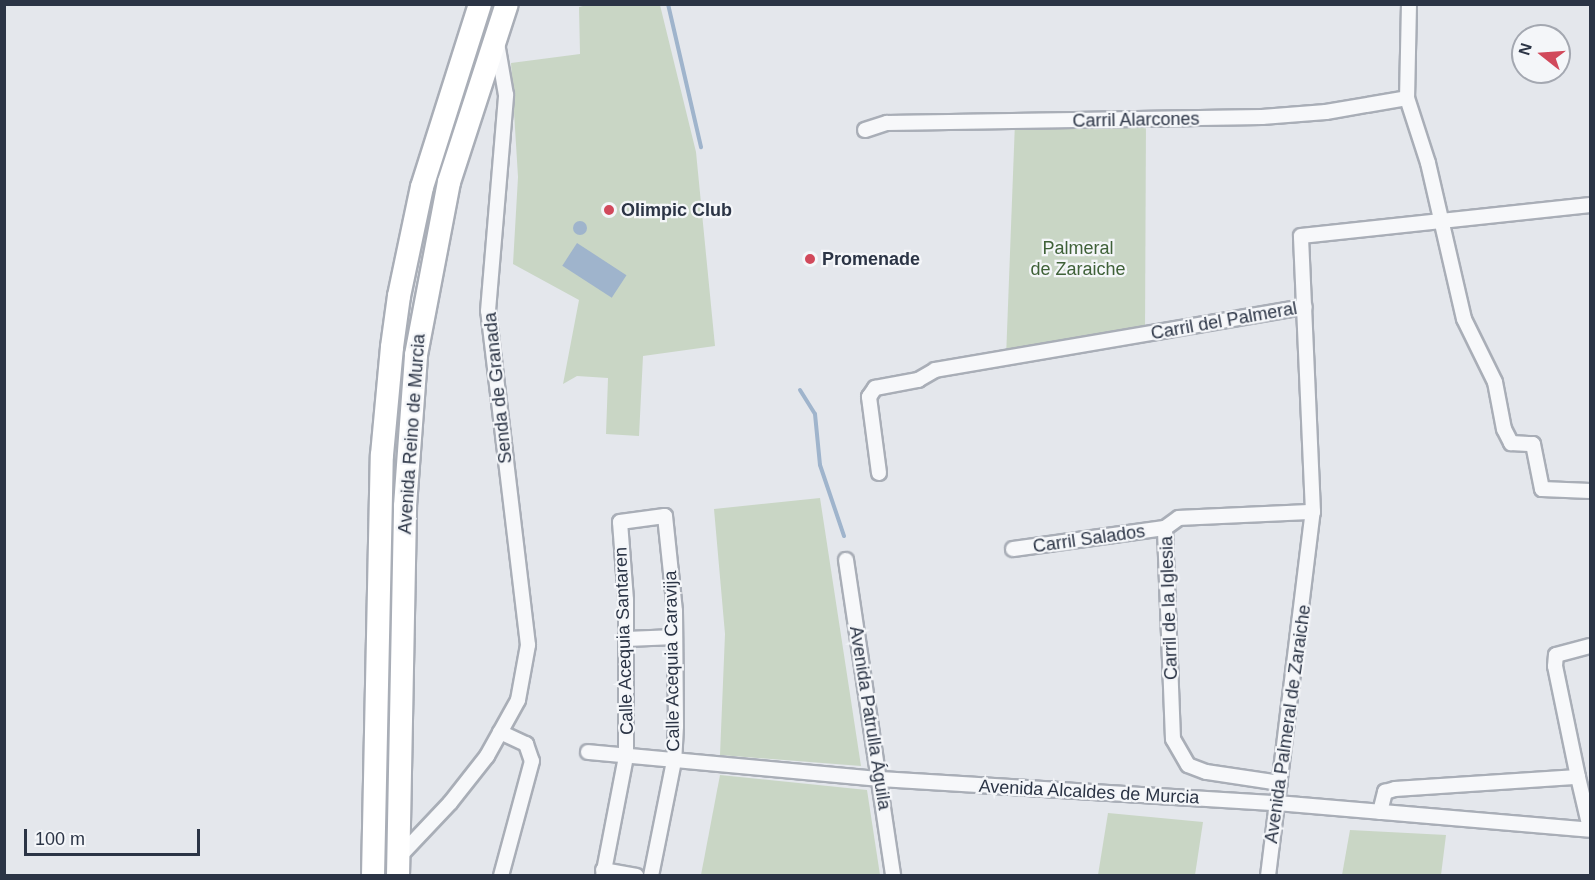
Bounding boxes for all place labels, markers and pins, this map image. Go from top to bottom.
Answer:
place label: Olimpic Club [621,199,732,221]
marker: Olimpic Club [602,203,616,217]
place label: Promenade [822,248,920,270]
marker: Promenade [803,252,817,266]

